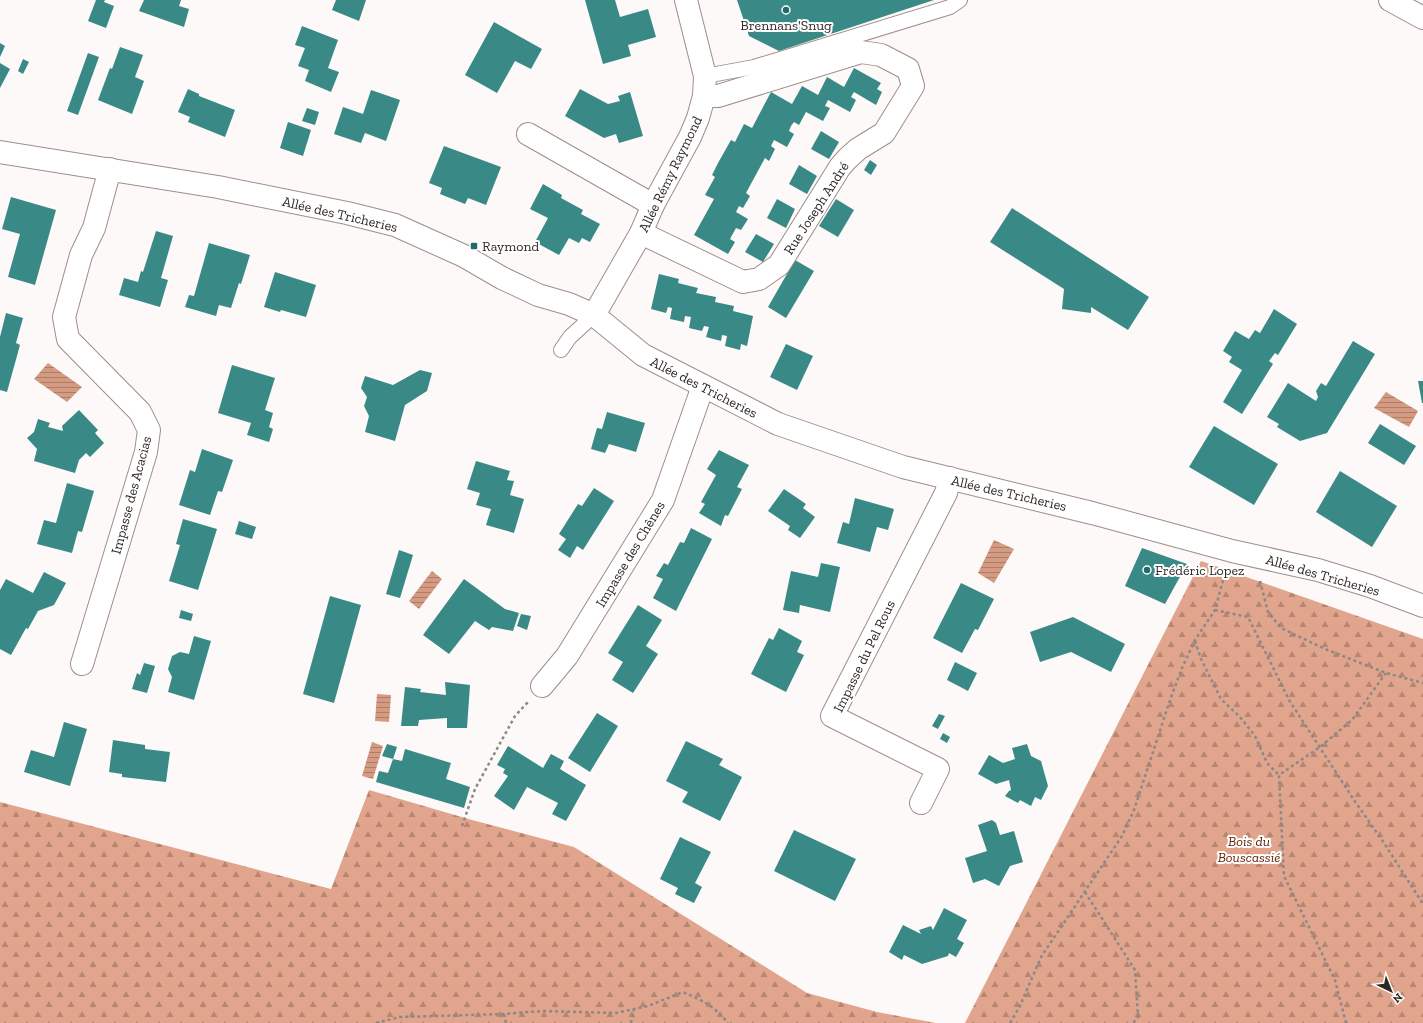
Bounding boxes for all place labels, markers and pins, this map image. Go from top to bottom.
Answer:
marker: Brennans'Snug [781,5,791,15]
place label: Brennans'Snug [740,17,832,34]
place label: Raymond [482,238,540,255]
marker: Raymond [469,241,479,251]
place label: Frédéric Lopez [1155,562,1245,579]
marker: Frédéric Lopez [1142,565,1152,575]

